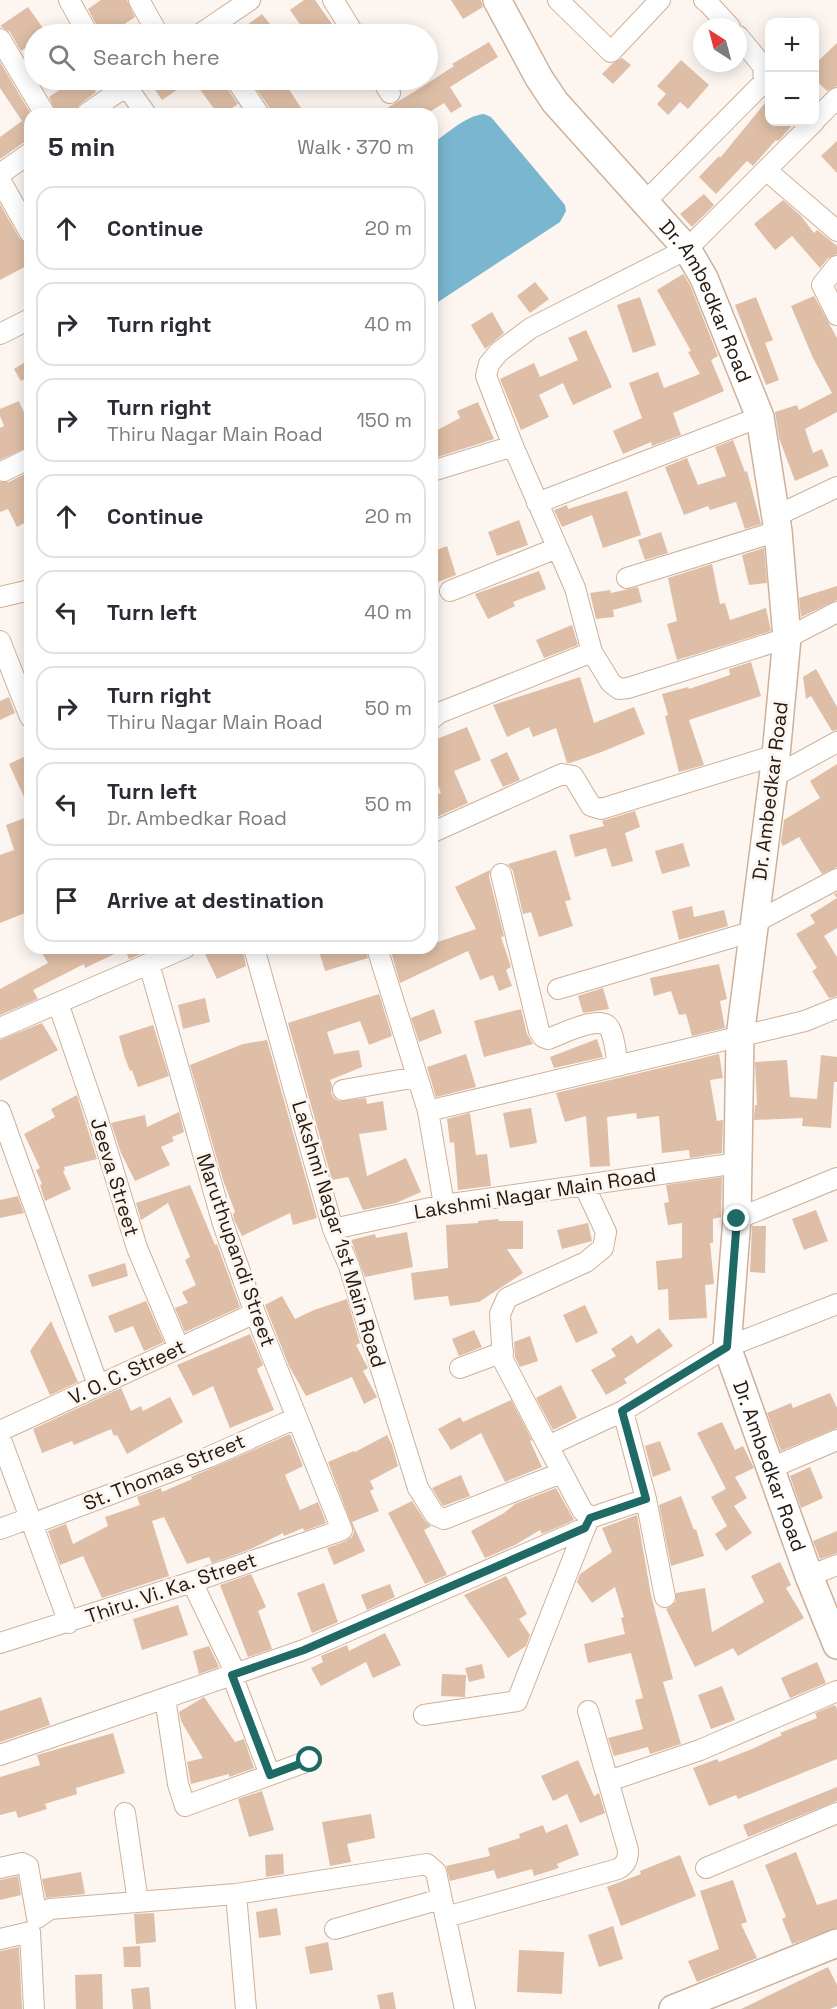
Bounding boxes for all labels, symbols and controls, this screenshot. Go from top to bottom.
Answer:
north arrow [693,18,747,72]
map controls [765,18,819,126]
button: + [765,18,819,72]
search box [24,24,438,90]
icon: search [45,41,78,74]
text: Search here [93,43,220,71]
button: − [765,72,819,126]
text: 5 min [48,130,115,164]
text: Walk · 370 m [297,134,414,160]
icon: ahead [50,212,83,245]
text: Continue [107,214,203,242]
street label: Dr. Ambedkar Road [654,214,758,386]
text: 20 m [365,215,412,241]
icon: right [50,308,83,341]
text: Turn right [107,310,212,338]
text: 40 m [364,311,412,337]
text: Turn right [107,393,212,421]
icon: right [50,404,83,437]
text: 150 m [357,407,412,433]
text: Thiru Nagar Main Road [107,421,323,447]
icon: ahead [50,500,83,533]
text: Continue [107,502,203,530]
text: 20 m [365,503,412,529]
icon: left [50,596,83,629]
text: Turn left [107,598,197,626]
text: 40 m [364,599,412,625]
text: Turn right [107,681,212,709]
icon: right [50,692,83,725]
text: 50 m [365,695,412,721]
street label: Dr. Ambedkar Road [746,700,794,882]
text: Thiru Nagar Main Road [107,709,323,735]
text: Turn left [107,777,197,805]
icon: left [50,788,83,821]
text: 50 m [365,791,412,817]
text: Dr. Ambedkar Road [107,805,287,831]
icon: arrive [50,884,83,917]
text: Arrive at destination [107,886,324,914]
street label: Lakshmi Nagar 1st Main Road [286,1097,392,1371]
street label: Jeeva Street [85,1114,145,1240]
street label: Maruthupandi Street [191,1150,281,1350]
street label: Lakshmi Nagar Main Road [412,1161,658,1225]
route end [723,1205,749,1231]
street label: V. O. C. Street [64,1334,190,1410]
street label: Dr. Ambedkar Road [727,1377,812,1555]
street label: St. Thomas Street [79,1428,249,1516]
street label: Thiru. Vi. Ka. Street [82,1547,260,1629]
route start [296,1746,322,1772]

